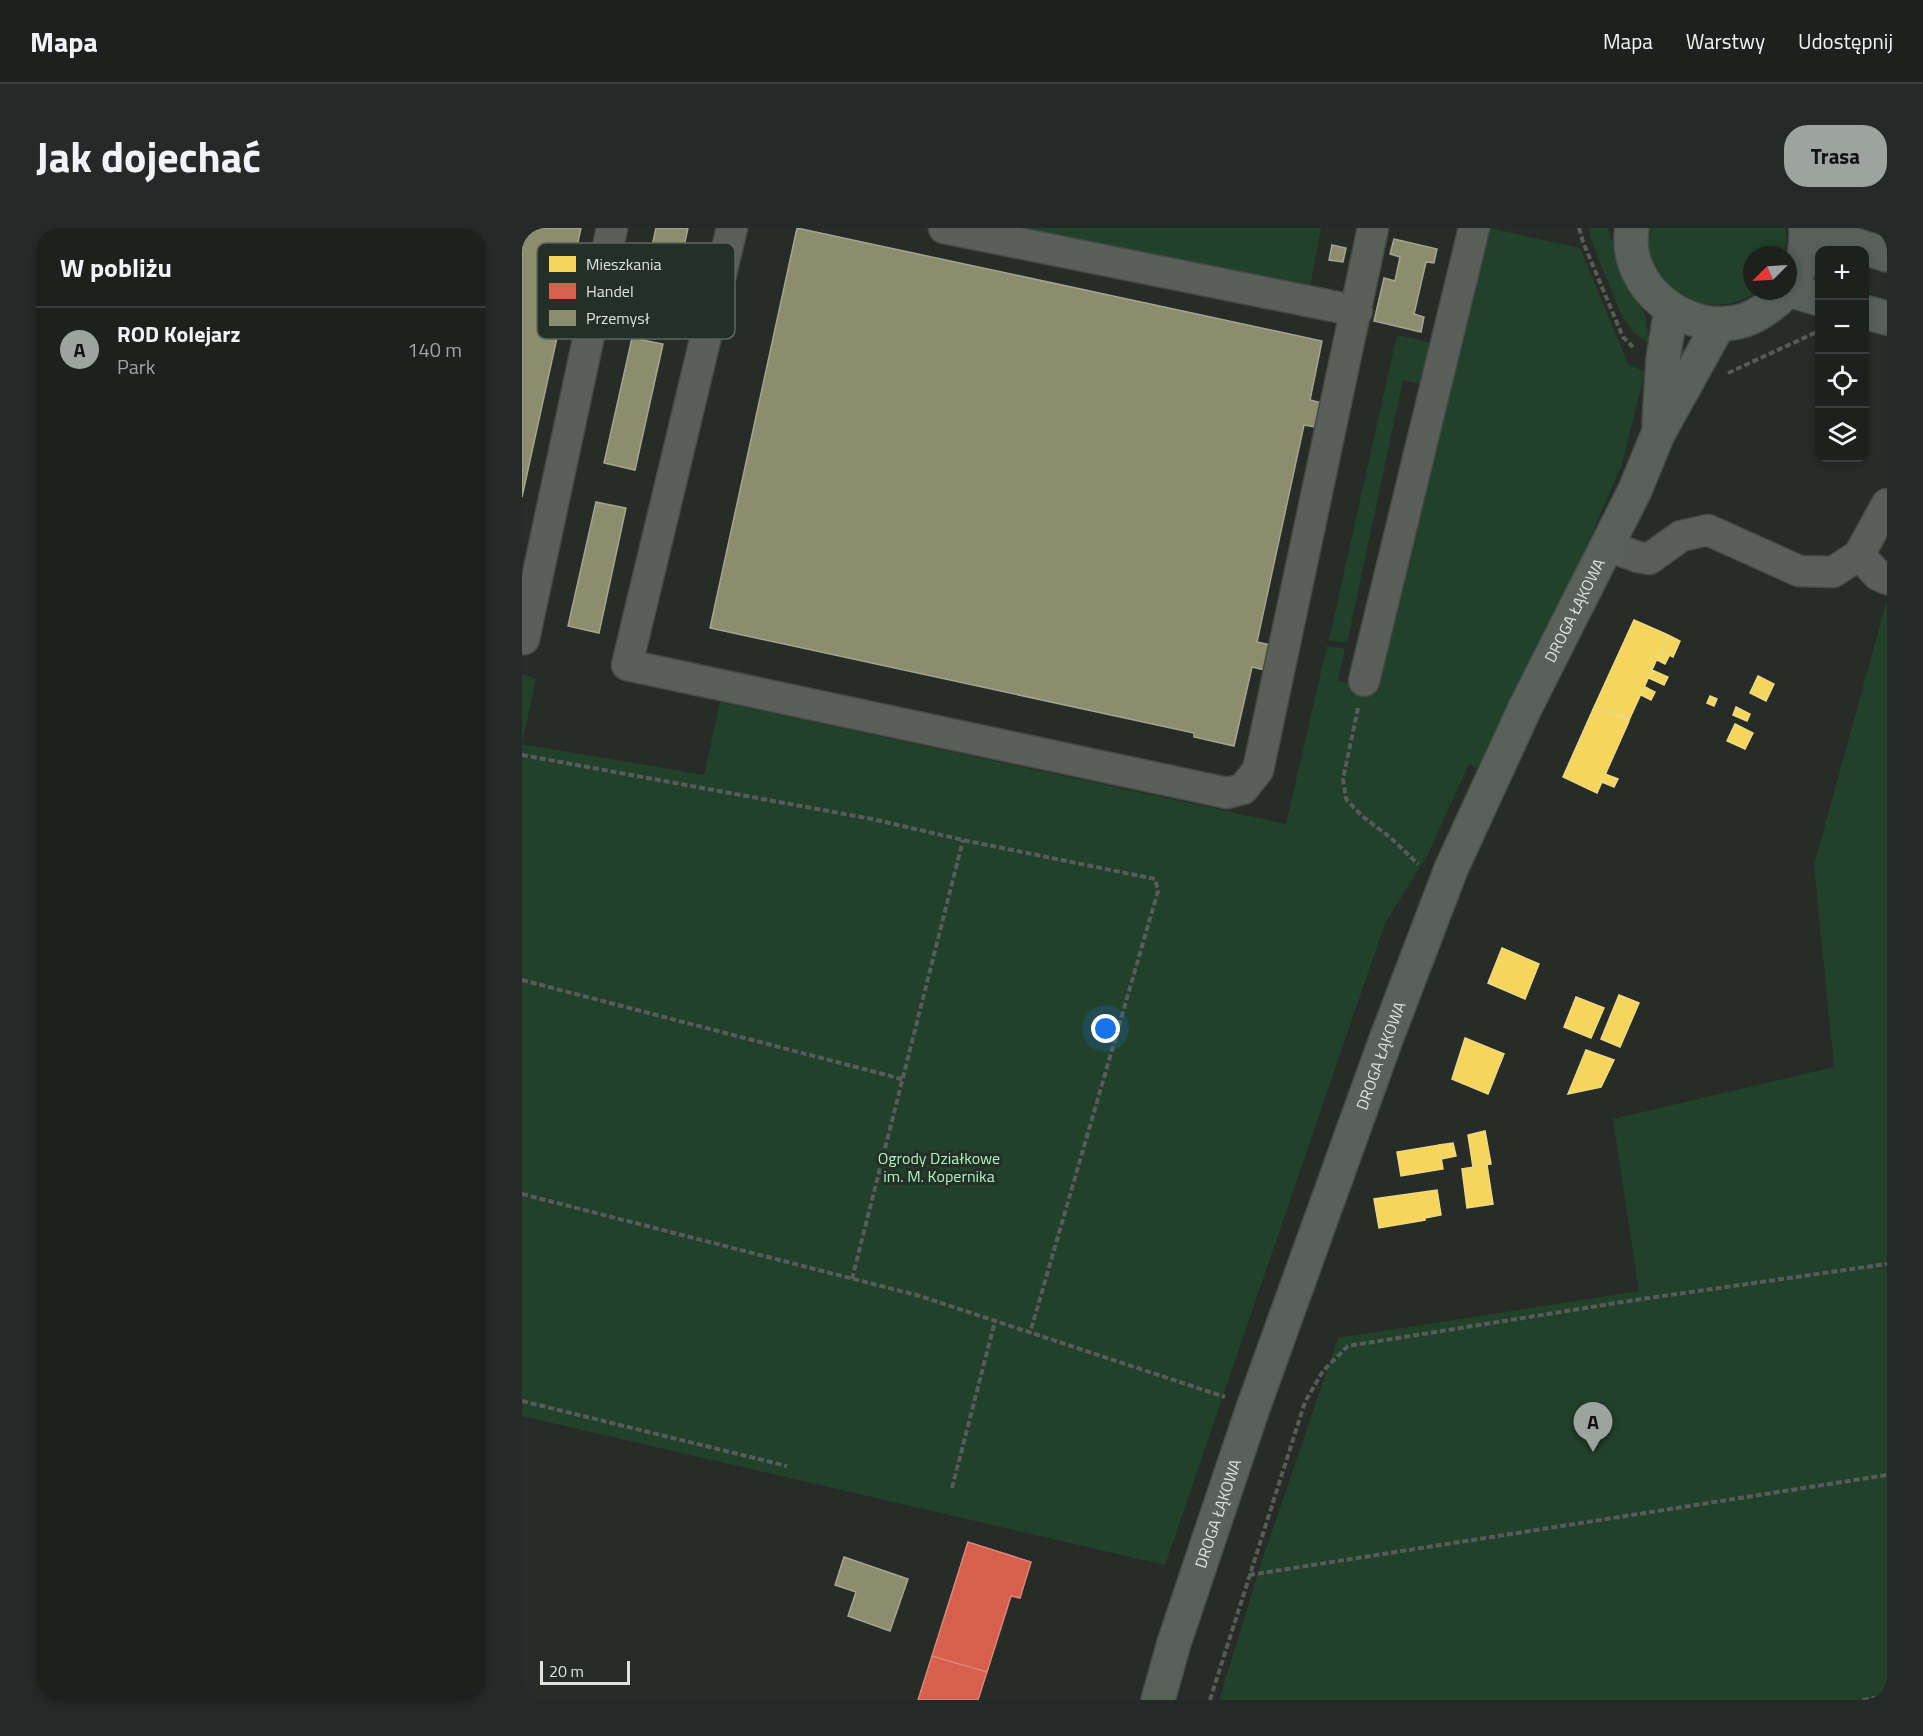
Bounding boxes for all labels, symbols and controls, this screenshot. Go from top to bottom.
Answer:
text: Mapa [30,20,98,63]
text: Mapa [1603,25,1653,57]
text: Warstwy [1686,25,1765,57]
text: Udostępnij [1798,25,1893,57]
text: Jak dojechać [36,124,261,188]
button: Trasa [1784,125,1887,187]
legend [537,243,735,339]
north arrow [1743,246,1797,300]
map controls [1815,246,1869,462]
button: + [1815,246,1869,300]
text: W pobliżu [60,248,172,287]
text: Mieszkania [586,252,662,276]
text: Handel [586,279,634,303]
button: − [1815,300,1869,354]
text: Przemysł [586,306,650,330]
text: ROD Kolejarz [117,317,241,351]
text: A [73,334,86,365]
text: 140 m [407,334,462,365]
text: Park [117,351,155,382]
button: locate [1815,354,1869,408]
button: layers [1815,408,1869,462]
street label: DROGA ŁĄKOWA [1538,554,1611,666]
street label: DROGA ŁĄKOWA [1350,997,1412,1113]
your location [1091,1014,1120,1043]
park label: Ogrody Działkowe im. M. Kopernika [878,1146,1000,1188]
pin: A [1574,1402,1612,1452]
street label: DROGA ŁĄKOWA [1188,1455,1247,1571]
scale bar [540,1658,630,1686]
text: 20 m [549,1659,584,1683]

